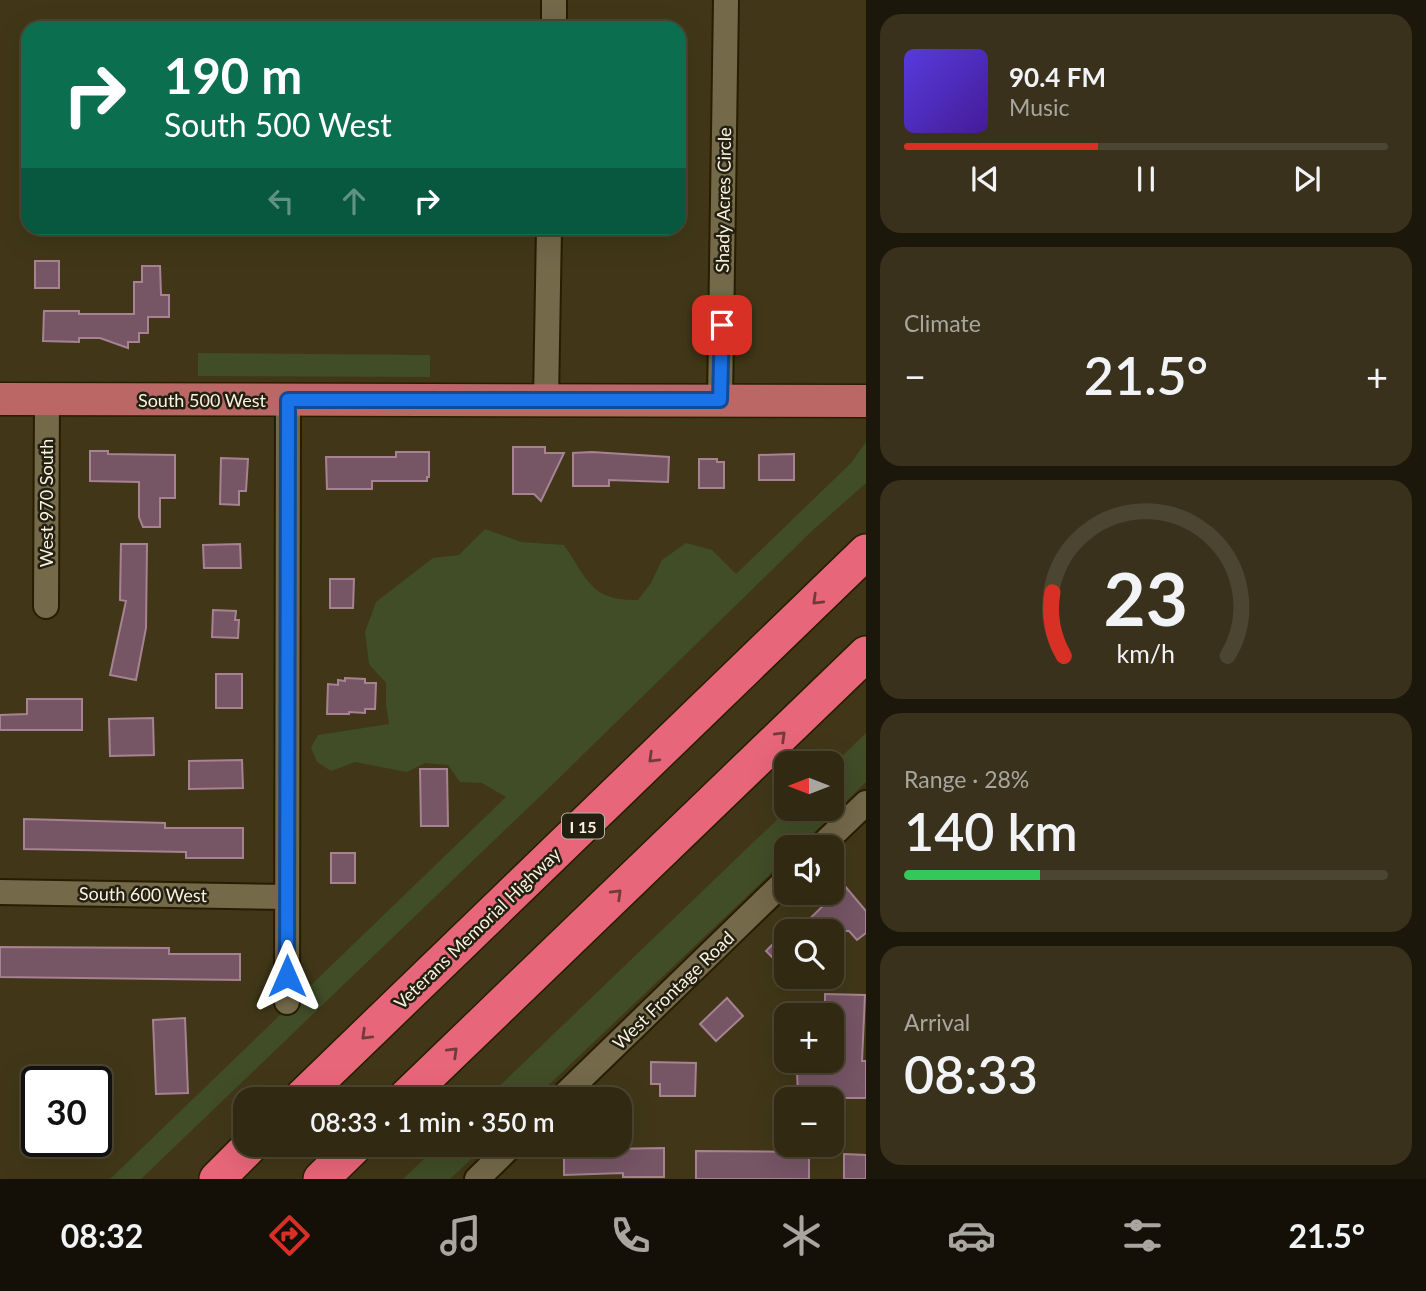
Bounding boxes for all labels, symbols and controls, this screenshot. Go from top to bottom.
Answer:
text: 190 m [164,46,302,104]
icon: right [49,49,140,140]
text: 90.4 FM [1009,61,1106,93]
text: Music [1009,93,1069,121]
text: South 500 West [164,105,392,144]
street label: Shady Acres Circle [711,127,735,273]
icon: previous [966,160,1004,198]
icon: pause [1127,160,1165,198]
icon: next [1288,160,1326,198]
icon: left [262,182,300,220]
icon: ahead [335,182,373,220]
icon: right [408,182,446,220]
pin [692,295,752,355]
icon: arrive [703,306,741,344]
text: Climate [904,309,981,337]
text: 21.5° [1084,344,1208,406]
text: − [904,353,926,399]
text: + [1366,353,1388,399]
street label: South 500 West [138,389,267,411]
street label: West 970 South [35,439,57,567]
text: 23 [1104,554,1188,642]
one-way arrow [812,591,825,604]
text: km/h [1117,637,1175,667]
one-way arrow [773,732,786,745]
one-way arrow [648,749,661,762]
north arrow [774,751,844,821]
map controls [774,751,844,1157]
text: Range · 28% [904,765,1029,793]
text: 140 km [904,800,1078,862]
road number: I 15 [562,814,604,838]
button: sound [774,835,844,905]
street label: Veterans Memorial Highway [389,842,565,1013]
street label: South 600 West [79,882,208,906]
one-way arrow [609,889,622,902]
button: search [774,919,844,989]
street label: West Frontage Road [608,926,738,1054]
position arrow [250,939,324,1013]
button: + [774,1003,844,1073]
text: Arrival [904,1008,970,1036]
one-way arrow [361,1026,374,1039]
text: 08:33 [904,1043,1038,1105]
one-way arrow [445,1047,458,1060]
speed limit sign: 30 [21,1066,112,1157]
button: − [774,1087,844,1157]
text: 08:33 · 1 min · 350 m [310,1106,555,1138]
icon: directions [265,1211,314,1260]
icon: music [436,1211,485,1260]
icon: phone [606,1211,655,1260]
icon: climate [777,1211,826,1260]
icon: car [947,1211,996,1260]
icon: filters [1118,1211,1167,1260]
text: 08:32 [61,1216,143,1255]
text: 21.5° [1289,1216,1365,1255]

